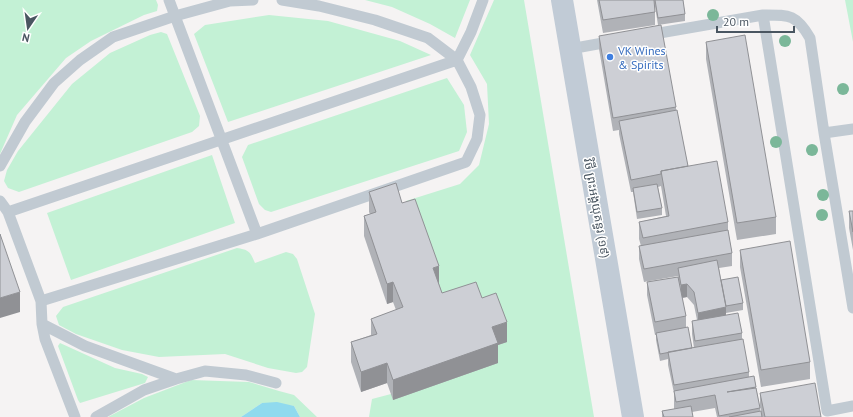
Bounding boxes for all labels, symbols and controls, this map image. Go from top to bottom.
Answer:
north arrow [8,8,48,48]
scale bar [717,8,794,34]
text: 20 m [723,14,749,29]
text: N [21,30,31,45]
place label: VK Wines & Spirits [617,43,666,72]
marker: VK Wines & Spirits [605,52,615,62]
street label: វិថី ព្រះអង្គយុគន្ធរ (១៩) [580,157,613,259]

